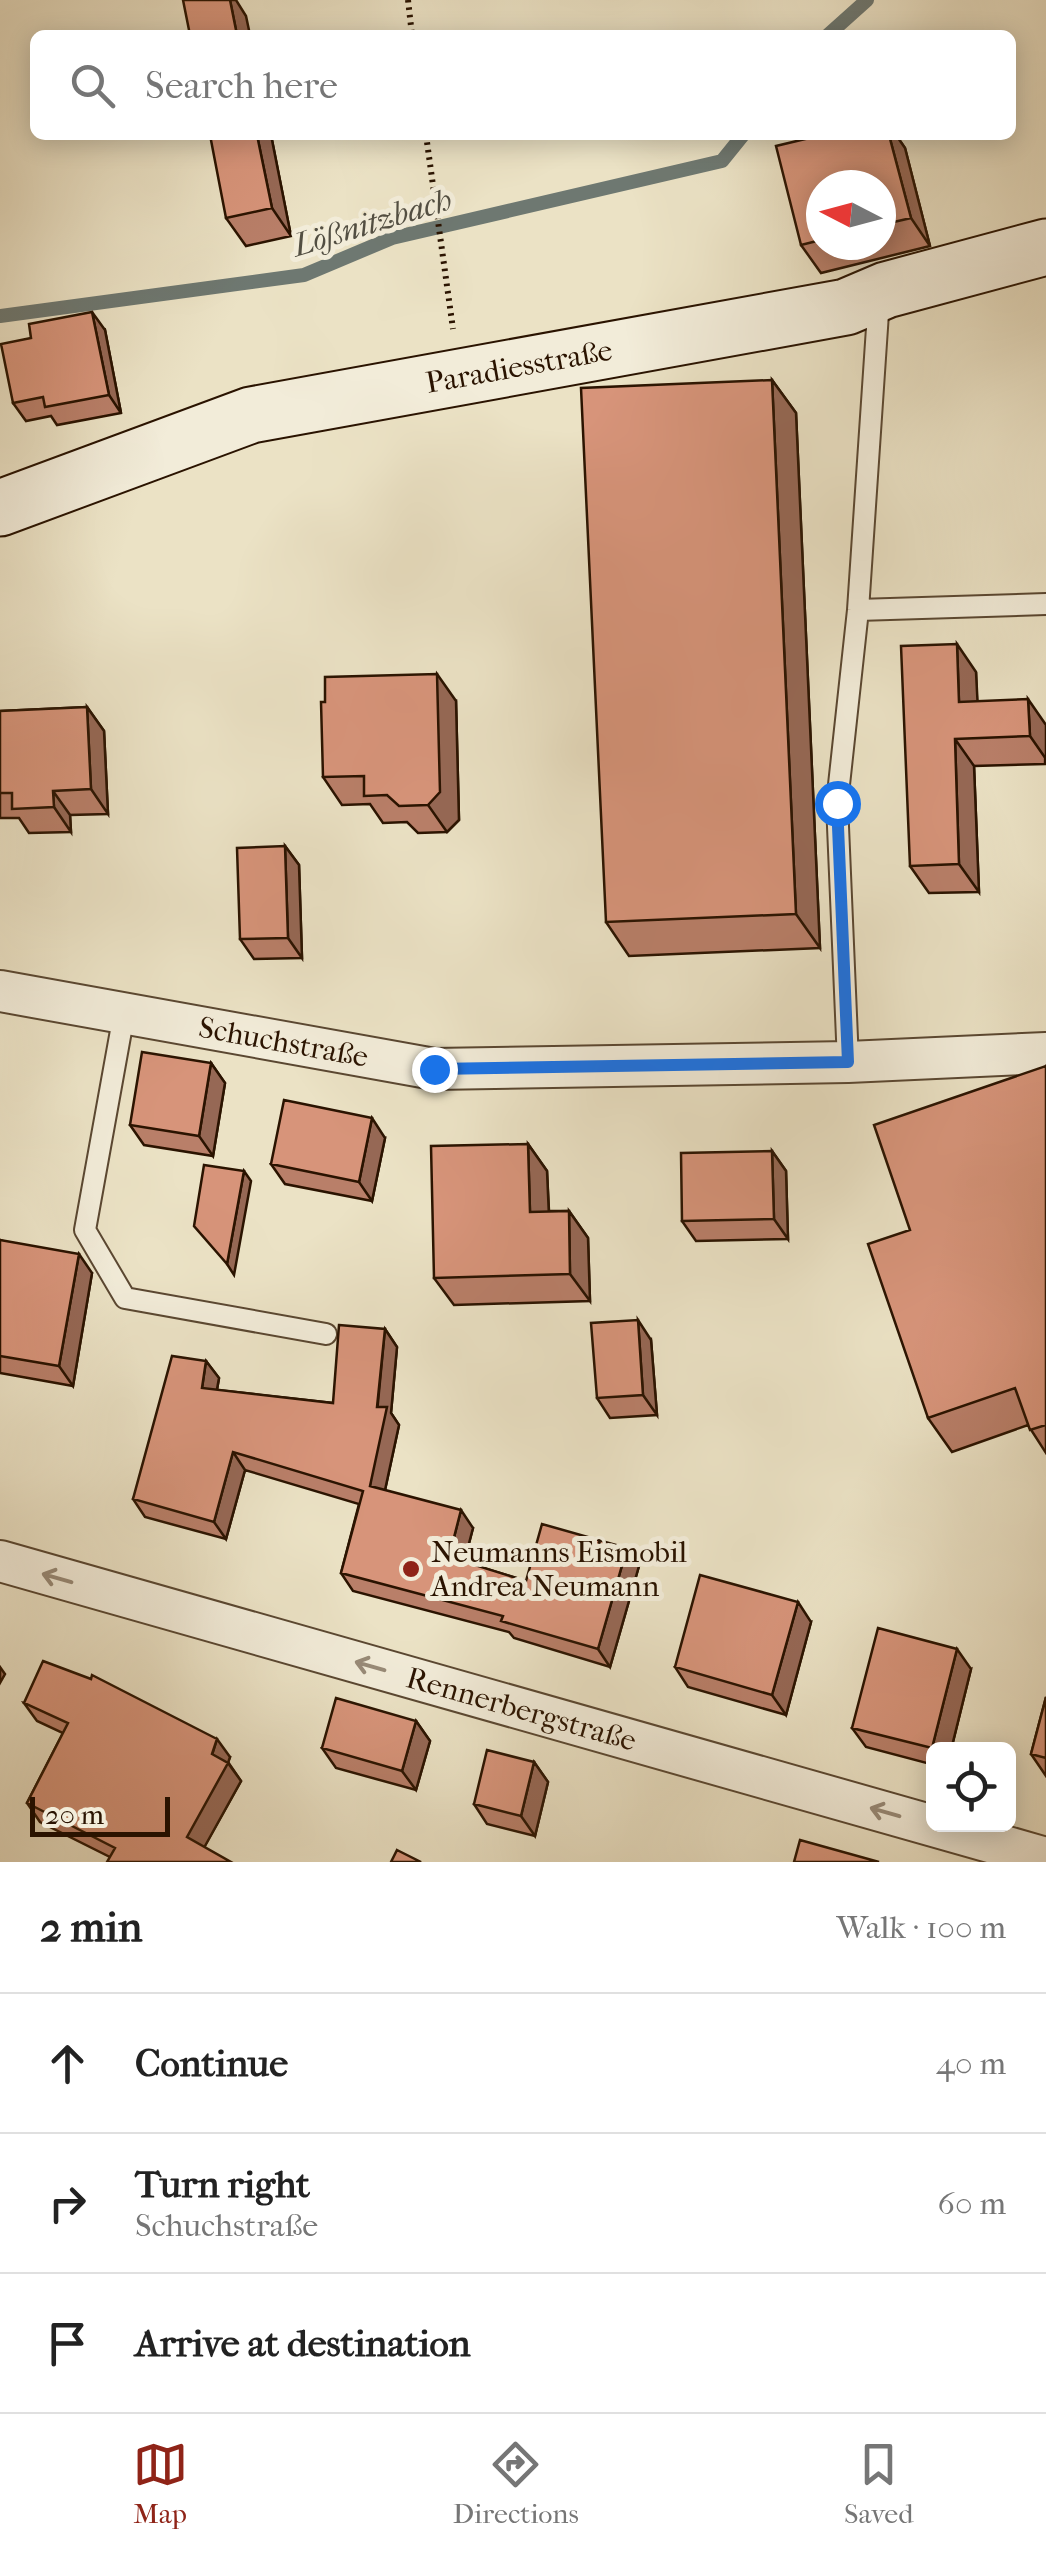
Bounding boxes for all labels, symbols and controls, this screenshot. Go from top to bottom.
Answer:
search box [30,30,1016,140]
icon: search [65,58,120,113]
text: Search here [145,63,338,108]
north arrow [806,170,896,260]
water label: Lößnitzbach [286,181,456,265]
street label: Paradiesstraße [423,333,615,401]
route start [815,781,861,827]
street label: Schuchstraße [196,1010,371,1075]
route end [412,1047,458,1093]
place label: Neumanns Eismobil Andrea Neumann [430,1535,687,1604]
marker: Neumanns Eismobil Andrea Neumann [400,1558,422,1580]
one-way arrow [42,1567,74,1586]
one-way arrow [355,1656,386,1674]
street label: Rennerbergstraße [402,1660,640,1759]
map controls [926,1742,1016,1832]
button: locate [926,1742,1016,1832]
scale bar [30,1792,170,1836]
text: 20 m [45,1798,104,1831]
one-way arrow [870,1802,901,1820]
text: 2 min [40,1903,142,1952]
text: Walk · 100 m [836,1909,1006,1946]
icon: ahead [40,2036,95,2091]
text: Continue [135,2041,288,2086]
text: 40 m [936,2045,1006,2082]
text: Turn right [135,2162,310,2207]
icon: right [40,2176,95,2231]
text: 60 m [938,2185,1006,2222]
text: Schuchstraße [135,2207,318,2244]
icon: arrive [40,2316,95,2371]
text: Arrive at destination [135,2321,471,2366]
tab: Map [133,2437,188,2530]
tab: Directions [453,2437,579,2530]
tab: Saved [844,2437,913,2530]

